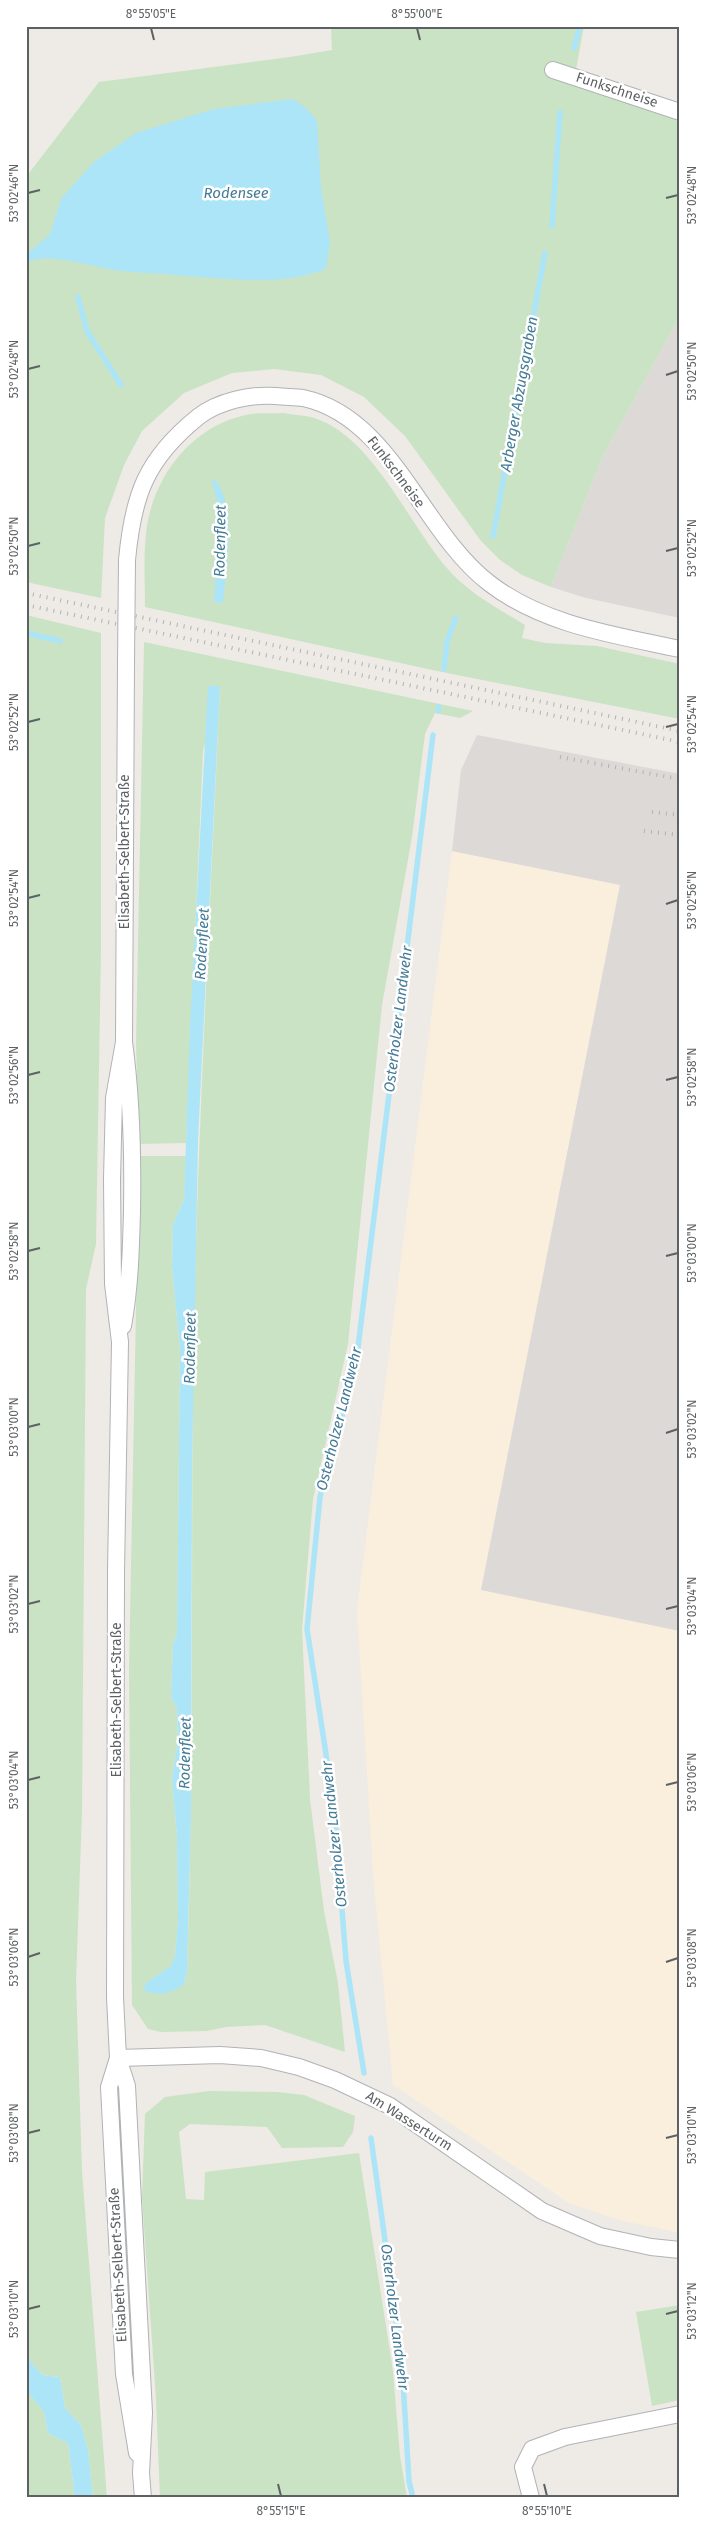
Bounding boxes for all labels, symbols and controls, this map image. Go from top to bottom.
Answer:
text: 8°55'05"E [126,7,176,21]
text: 8°55'00"E [391,7,443,21]
street label: Funkschneise [574,69,660,111]
text: 53°02'46"N [7,164,21,222]
text: 53°02'48"N [685,166,699,224]
water label: Rodensee [203,184,269,202]
water label: Arberger Abzugsgraben [496,315,542,474]
text: 53°02'48"N [7,340,21,398]
text: 53°02'50"N [685,342,699,400]
street label: Funkschneise [364,433,428,511]
water label: Rodenfleet [210,504,230,577]
text: 53°02'50"N [7,517,21,575]
text: 53°02'52"N [685,519,699,577]
text: 53°02'52"N [7,693,21,751]
text: 53°02'54"N [685,695,699,753]
street label: Elisabeth-Selbert-Straße [116,774,133,930]
text: 53°02'54"N [7,869,21,927]
text: 53°02'56"N [685,871,699,929]
water label: Rodenfleet [191,907,213,981]
water label: Osterholzer Landwehr [380,944,416,1093]
text: 53°02'56"N [7,1046,21,1104]
text: 53°02'58"N [685,1048,699,1106]
text: 53°02'58"N [7,1222,21,1280]
text: 53°03'00"N [685,1223,699,1283]
water label: Rodenfleet [180,1311,200,1384]
water label: Osterholzer Landwehr [312,1344,366,1493]
text: 53°03'00"N [7,1397,21,1457]
text: 53°03'02"N [685,1400,699,1458]
text: 53°03'02"N [7,1575,21,1633]
text: 53°03'04"N [685,1577,699,1635]
street label: Elisabeth-Selbert-Straße [108,1622,125,1778]
water label: Rodenfleet [175,1716,195,1789]
text: 53°03'04"N [7,1751,21,1809]
text: 53°03'06"N [685,1752,699,1812]
water label: Osterholzer Landwehr [317,1759,351,1908]
text: 53°03'06"N [7,1927,21,1987]
text: 53°03'08"N [685,1928,699,1988]
street label: Am Wasserturm [363,2088,455,2154]
text: 53°03'08"N [7,2103,21,2163]
text: 53°03'10"N [685,2106,699,2164]
street label: Elisabeth-Selbert-Straße [105,2187,131,2343]
water label: Osterholzer Landwehr [377,2243,413,2392]
text: 53°03'10"N [7,2280,21,2338]
text: 53°03'12"N [685,2282,699,2340]
text: 8°55'15"E [256,2504,306,2518]
text: 8°55'10"E [522,2504,572,2518]

